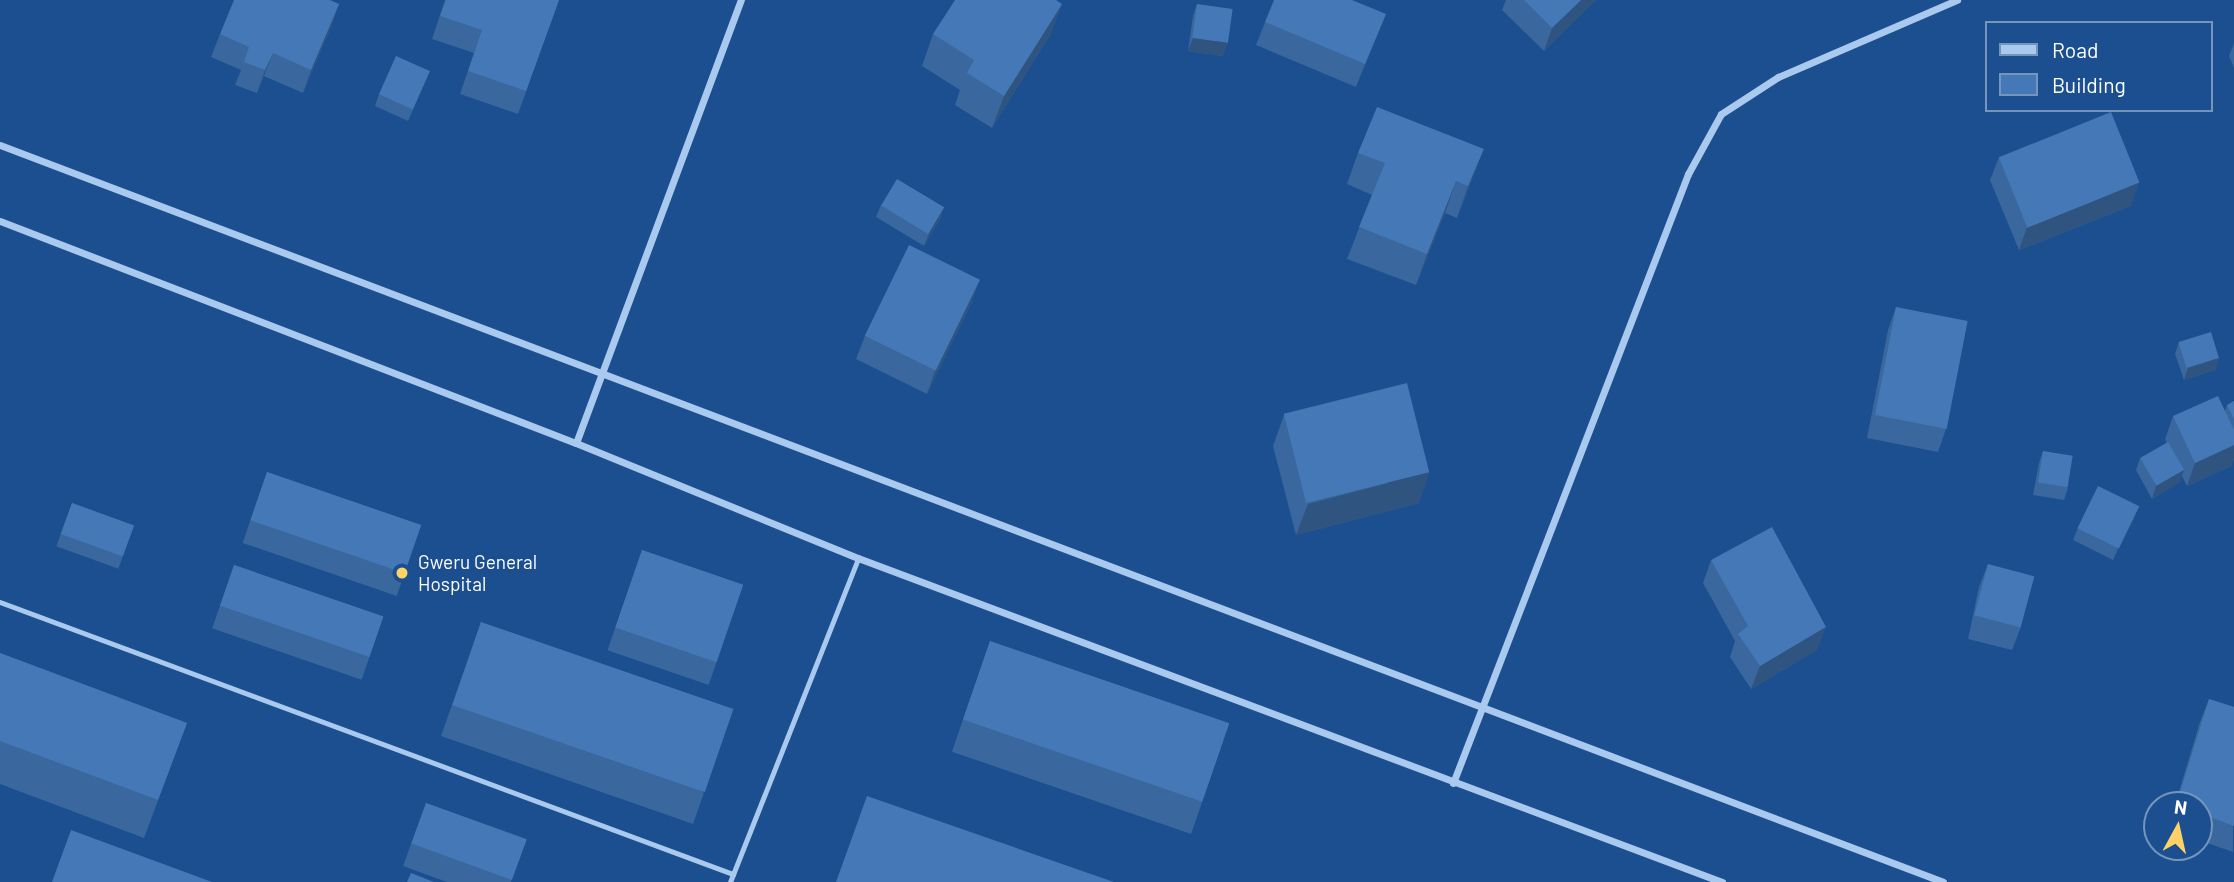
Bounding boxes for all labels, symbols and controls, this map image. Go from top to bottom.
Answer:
legend [1986,21,2213,112]
text: Road [2052,37,2098,62]
text: Building [2052,72,2126,97]
place label: Gweru General Hospital [418,551,537,595]
marker: Gweru General Hospital [392,563,412,583]
north arrow [2143,791,2213,861]
text: N [2173,794,2189,819]

